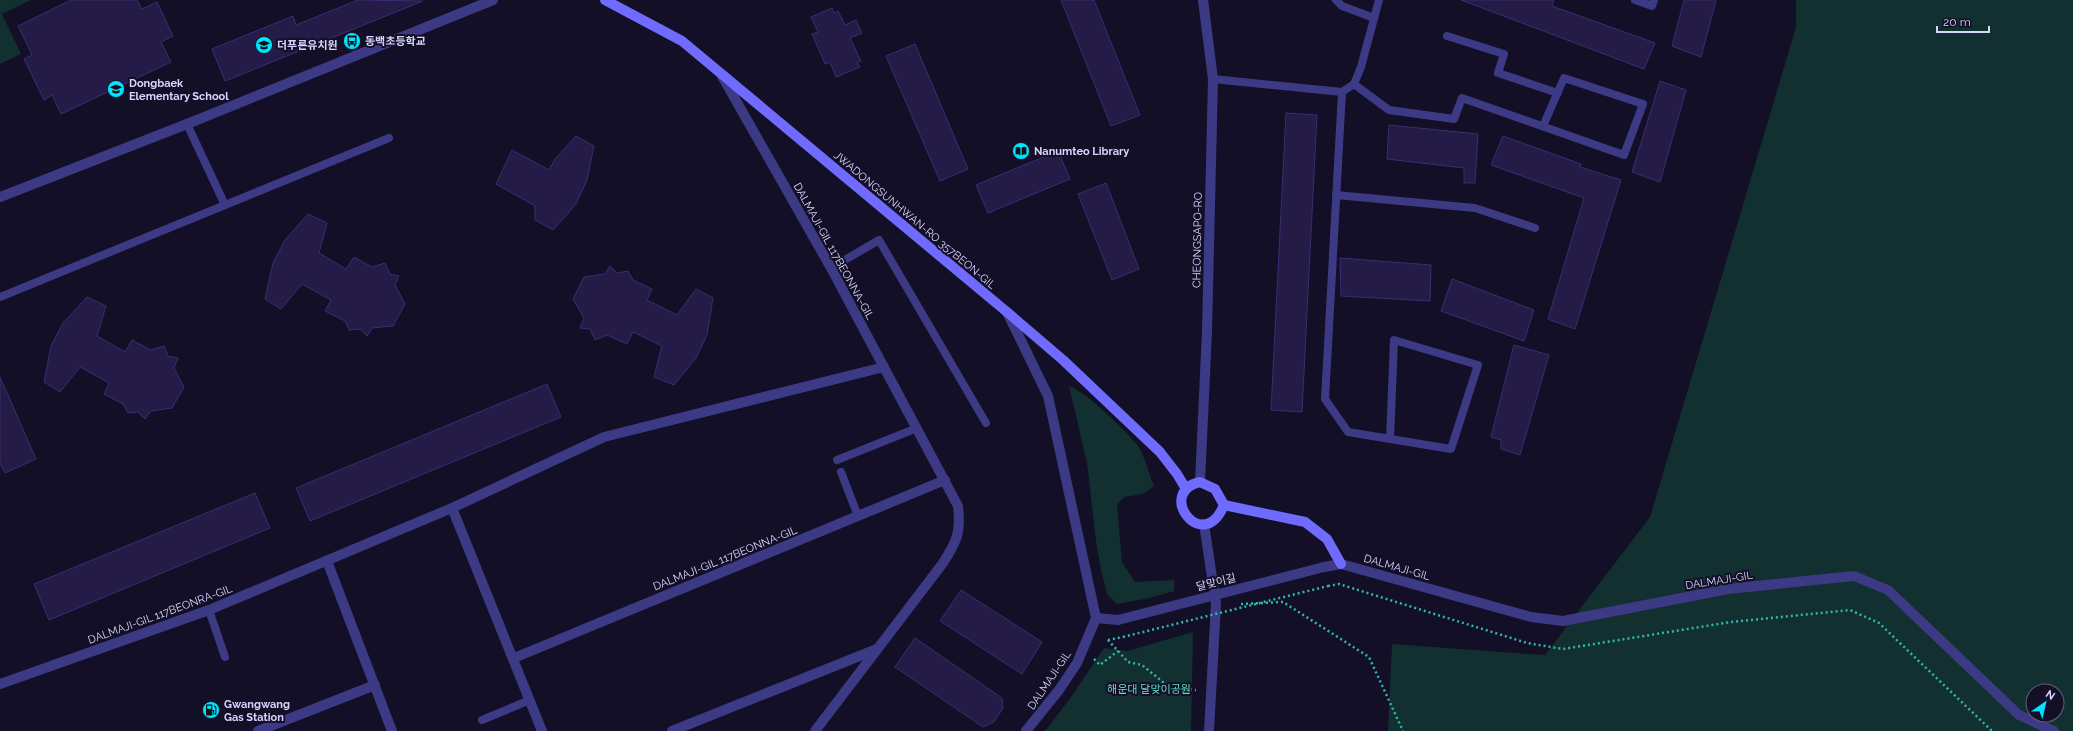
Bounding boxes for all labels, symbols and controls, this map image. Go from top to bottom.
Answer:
scale bar [1937,8,1989,34]
text: 20 m [1943,15,1971,29]
bus stop icon: 동백초등학교 [342,31,362,51]
school or university icon: 더푸른유치원 [254,35,274,55]
place label: 동백초등학교 [365,35,426,48]
place label: 더푸른유치원 [277,39,338,52]
place label: Dongbaek Elementary School [129,77,229,103]
school or university icon: Dongbaek Elementary School [106,79,126,99]
library icon: Nanumteo Library [1011,141,1031,161]
place label: Nanumteo Library [1034,145,1129,158]
street label: JWADONGSUNHWAN-RO 357BEON-GIL [831,149,999,292]
street label: DALMAJI-GIL 117BEONNA-GIL [791,181,877,322]
street label: CHEONGSAPO-RO [1190,192,1205,288]
street label: DALMAJI-GIL 117BEONNA-GIL [651,523,800,593]
street label: DALMAJI-GIL [1362,552,1432,583]
street label: DALMAJI-GIL [1684,569,1754,592]
street label: 달맞이길 [1195,571,1237,594]
street label: DALMAJI-GIL 117BEONRA-GIL [86,582,235,647]
street label: DALMAJI-GIL [1025,648,1074,712]
park label: 해운대 달맞이공원 [1107,683,1191,696]
north arrow [2025,683,2065,723]
text: N [2043,687,2057,703]
place label: Gwangwang Gas Station [224,698,290,724]
fuel station icon: Gwangwang Gas Station [201,700,221,720]

